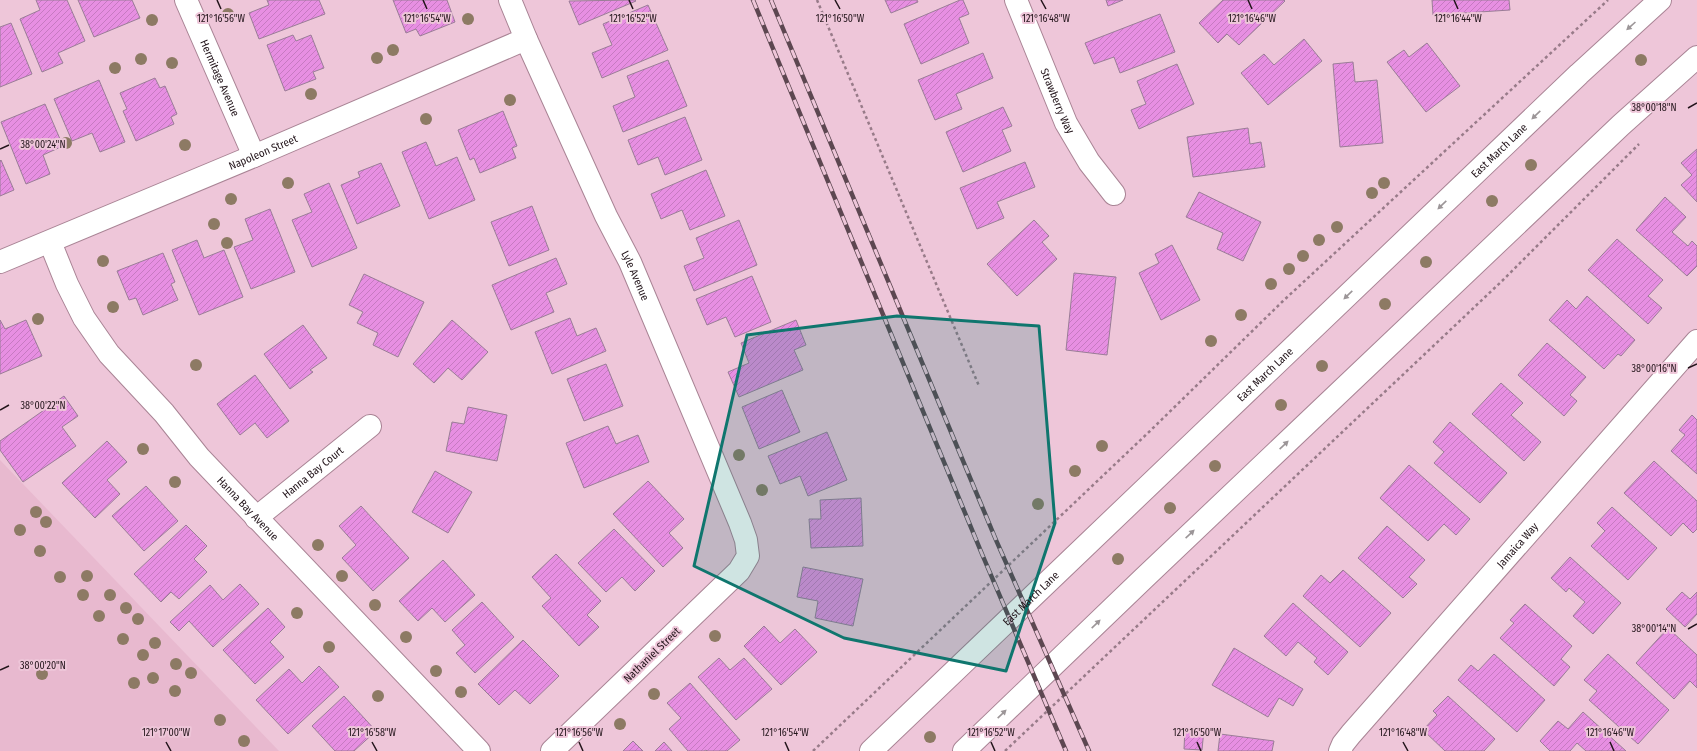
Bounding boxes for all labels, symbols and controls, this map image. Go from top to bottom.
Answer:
text: 121°16'56"W [197,13,245,25]
text: 121°16'54"W [403,13,451,25]
text: 121°16'52"W [609,13,657,25]
text: 121°16'50"W [816,13,865,25]
text: 121°16'48"W [1022,13,1070,25]
text: 121°16'46"W [1228,13,1276,25]
text: 121°16'44"W [1434,13,1482,25]
one-way arrow [1626,22,1636,31]
street label: Hermitage Avenue [198,38,242,118]
street label: Strawberry Way [1038,66,1077,136]
text: 38°00'18"N [1631,102,1677,114]
one-way arrow [1531,110,1541,120]
street label: East March Lane [1468,121,1530,180]
street label: Napoleon Street [227,132,300,172]
text: 38°00'24"N [21,139,65,151]
one-way arrow [1437,200,1447,210]
street label: Lyle Avenue [619,249,652,303]
one-way arrow [1343,290,1353,299]
street label: East March Lane [1234,345,1296,404]
text: 38°00'16"N [1631,363,1677,375]
text: 38°00'22"N [20,400,66,412]
one-way arrow [1279,440,1289,450]
street label: Hanna Bay Court [280,443,346,501]
street label: Hanna Bay Avenue [214,474,281,543]
street label: Jamaica Way [1494,520,1541,570]
one-way arrow [1185,529,1195,539]
street label: East March Lane [1000,568,1061,628]
one-way arrow [1091,619,1101,629]
text: 38°00'14"N [1632,623,1676,635]
street label: Nathaniel Street [621,625,683,685]
text: 38°00'20"N [20,660,66,672]
one-way arrow [997,709,1007,719]
text: 121°17'00"W [142,727,191,739]
text: 121°16'58"W [348,727,397,739]
text: 121°16'56"W [555,727,603,739]
text: 121°16'54"W [761,727,809,739]
text: 121°16'52"W [967,727,1015,739]
text: 121°16'50"W [1173,727,1222,739]
text: 121°16'48"W [1379,727,1427,739]
text: 121°16'46"W [1586,727,1634,739]

